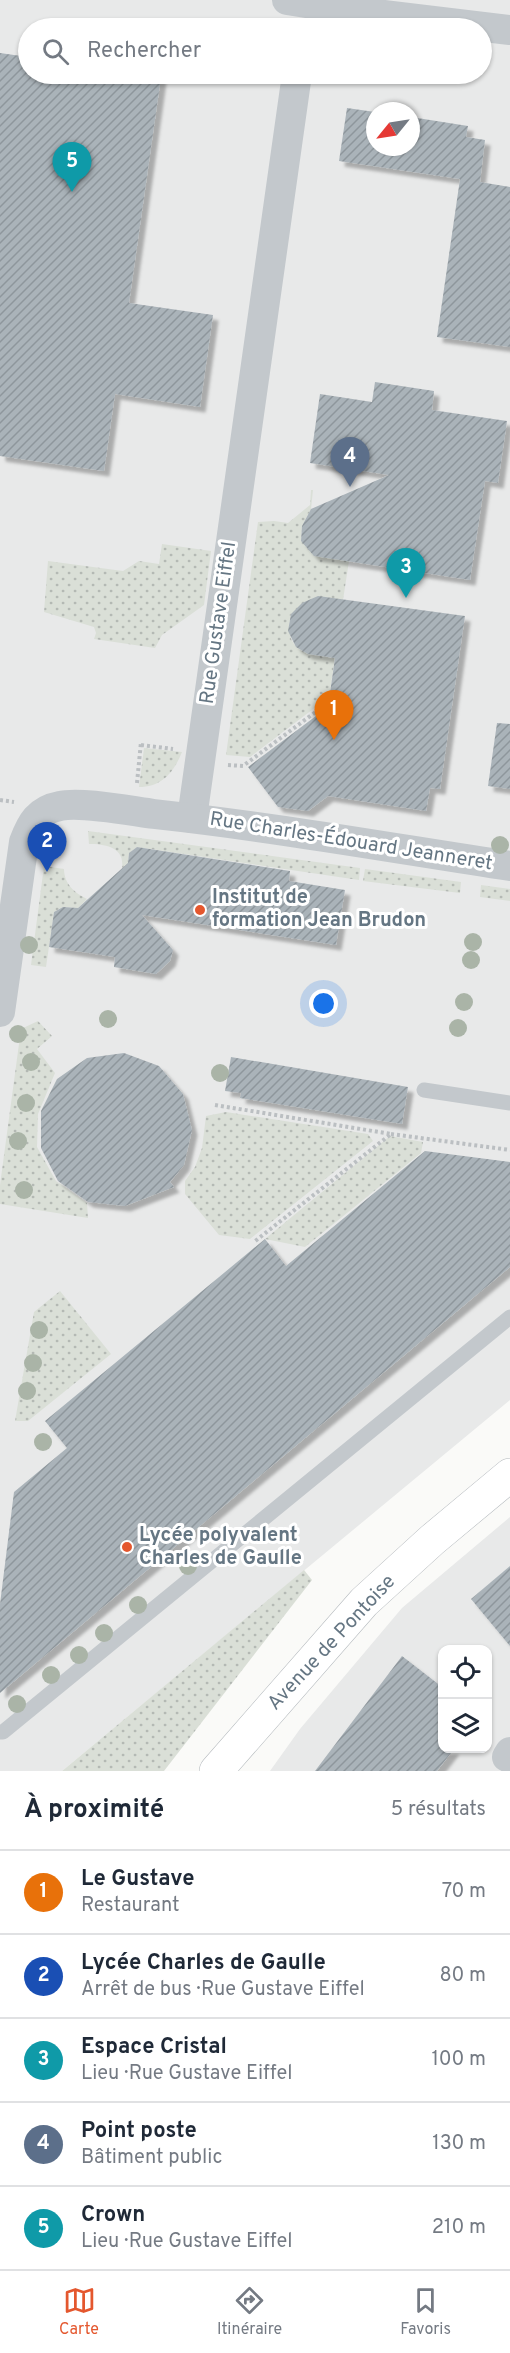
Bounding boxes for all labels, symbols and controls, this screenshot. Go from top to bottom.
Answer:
search box [18,18,492,84]
icon: search [39,35,72,68]
text: Rechercher [87,38,201,65]
north arrow [366,102,420,156]
pin: 5 [52,142,92,192]
pin: 4 [330,438,370,487]
street label: Rue Gustave Eiffel [195,540,243,706]
pin: 3 [386,548,426,598]
pin: 1 [314,690,354,740]
street label: Rue Charles-Édouard Jeanneret [208,805,495,877]
pin: 2 [28,822,66,872]
place label: Institut de formation Jean Brudon [212,885,426,934]
marker: Institut de formation Jean Brudon [193,903,207,917]
your location [309,989,338,1018]
place label: Lycée polyvalent Charles de Gaulle [139,1523,302,1572]
marker: Lycée polyvalent Charles de Gaulle [120,1540,134,1554]
street label: Avenue de Pontoise [262,1570,402,1716]
map controls [438,1645,492,1753]
button: locate [438,1645,492,1699]
button: layers [438,1699,492,1753]
text: À proximité [24,1794,164,1827]
text: 5 résultats [391,1797,486,1823]
text: Le Gustave [81,1866,195,1893]
text: 1 [40,1879,48,1905]
text: 70 m [442,1879,486,1905]
text: Restaurant [81,1893,180,1919]
text: Lycée Charles de Gaulle [81,1950,326,1977]
text: 2 [37,1963,50,1989]
text: 80 m [440,1963,486,1989]
text: Arrêt de bus · Rue Gustave Eiffel [81,1977,365,2003]
text: Espace Cristal [81,2034,227,2061]
text: 3 [38,2047,50,2073]
text: 100 m [431,2047,486,2073]
text: Lieu · Rue Gustave Eiffel [81,2061,292,2087]
text: Point poste [81,2118,197,2145]
text: 4 [37,2131,50,2157]
text: 130 m [432,2131,486,2157]
text: Bâtiment public [81,2145,222,2171]
text: Crown [81,2202,145,2229]
text: 5 [37,2215,50,2241]
text: 210 m [432,2215,486,2241]
text: Lieu · Rue Gustave Eiffel [81,2229,292,2255]
tab: Carte [59,2284,99,2340]
tab: Itinéraire [217,2284,282,2340]
tab: Favoris [400,2284,451,2340]

